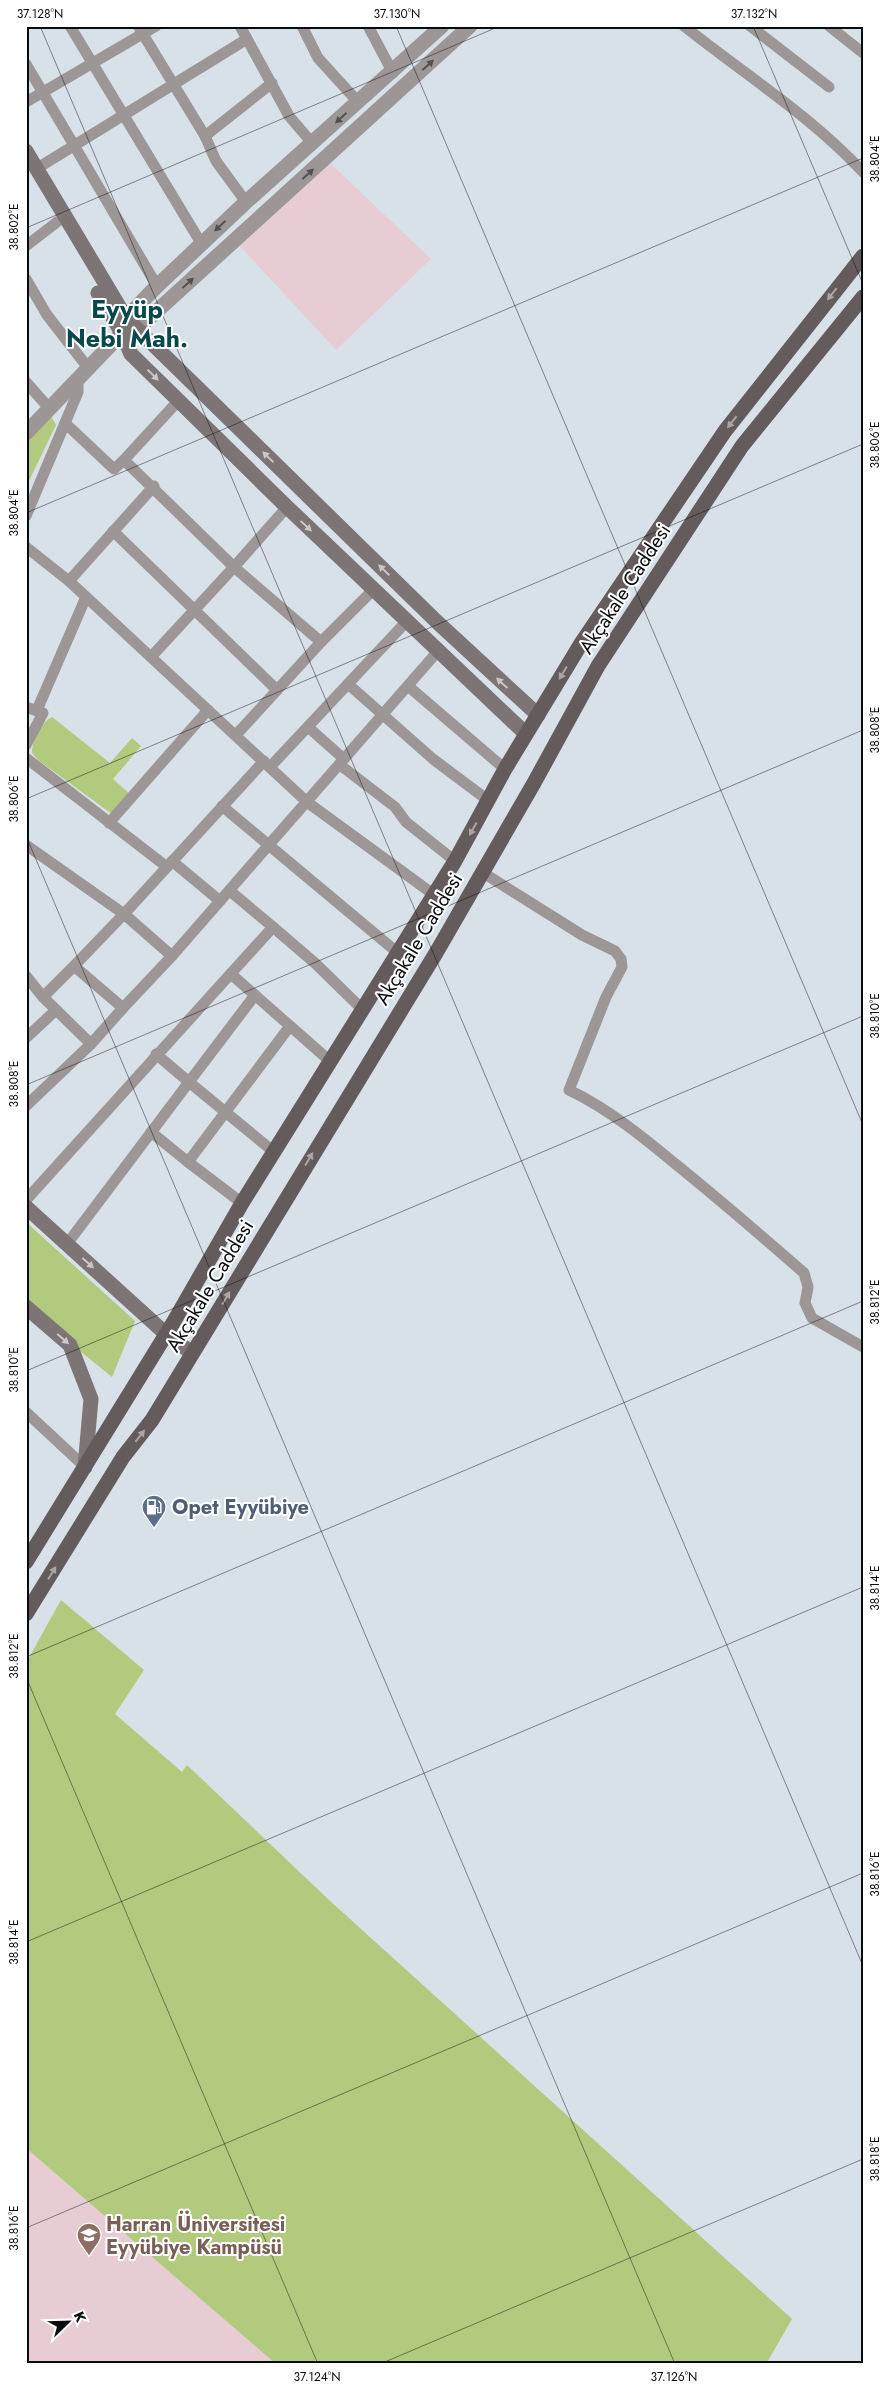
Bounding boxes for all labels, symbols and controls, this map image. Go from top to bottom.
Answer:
text: 37.128°N [17,5,63,23]
text: 37.130°N [374,5,420,23]
text: 37.132°N [731,5,777,23]
one-way arrow [422,59,434,71]
one-way arrow [335,112,347,124]
text: 38.804°E [866,135,884,183]
one-way arrow [301,168,313,180]
text: 38.802°E [5,203,23,251]
one-way arrow [214,220,226,232]
one-way arrow [181,277,193,289]
one-way arrow [827,287,837,301]
district label: Eyyüp Nebi Mah. [66,291,188,356]
one-way arrow [147,369,159,381]
one-way arrow [727,415,737,429]
text: 38.806°E [866,421,884,469]
one-way arrow [262,451,274,463]
text: 38.804°E [5,489,23,537]
street label: Akçakale Caddesi [572,518,678,660]
one-way arrow [300,520,313,531]
one-way arrow [379,565,391,577]
one-way arrow [559,667,568,680]
one-way arrow [496,677,508,689]
text: 38.808°E [866,707,884,753]
text: 38.806°E [5,775,23,823]
one-way arrow [469,821,477,836]
street label: Akçakale Caddesi [368,867,470,1011]
text: 38.810°E [866,993,884,1039]
text: 38.808°E [5,1061,23,1107]
one-way arrow [304,1152,313,1165]
street label: Akçakale Caddesi [159,1214,261,1358]
one-way arrow [82,1257,94,1269]
text: 38.812°E [866,1279,884,1325]
one-way arrow [221,1292,230,1305]
one-way arrow [57,1333,69,1345]
text: 38.810°E [5,1347,23,1393]
one-way arrow [134,1430,145,1443]
place label: Opet Eyyübiye [172,1493,309,1522]
fuel station icon: Opet Eyyübiye [141,1494,167,1528]
text: 38.814°E [866,1565,884,1611]
one-way arrow [47,1566,56,1579]
text: 38.812°E [5,1633,23,1679]
text: 38.816°E [866,1851,884,1897]
text: 38.814°E [5,1919,23,1965]
text: 38.818°E [866,2137,884,2181]
text: 38.816°E [5,2205,23,2251]
place label: Harran Üniversitesi Eyyübiye Kampüsü [106,2210,285,2262]
school or university icon: Harran Üniversitesi Eyyübiye Kampüsü [76,2222,102,2256]
north arrow [42,2298,92,2348]
text: K [69,2309,91,2326]
text: 37.124°N [294,2368,340,2386]
text: 37.126°N [651,2368,697,2386]

